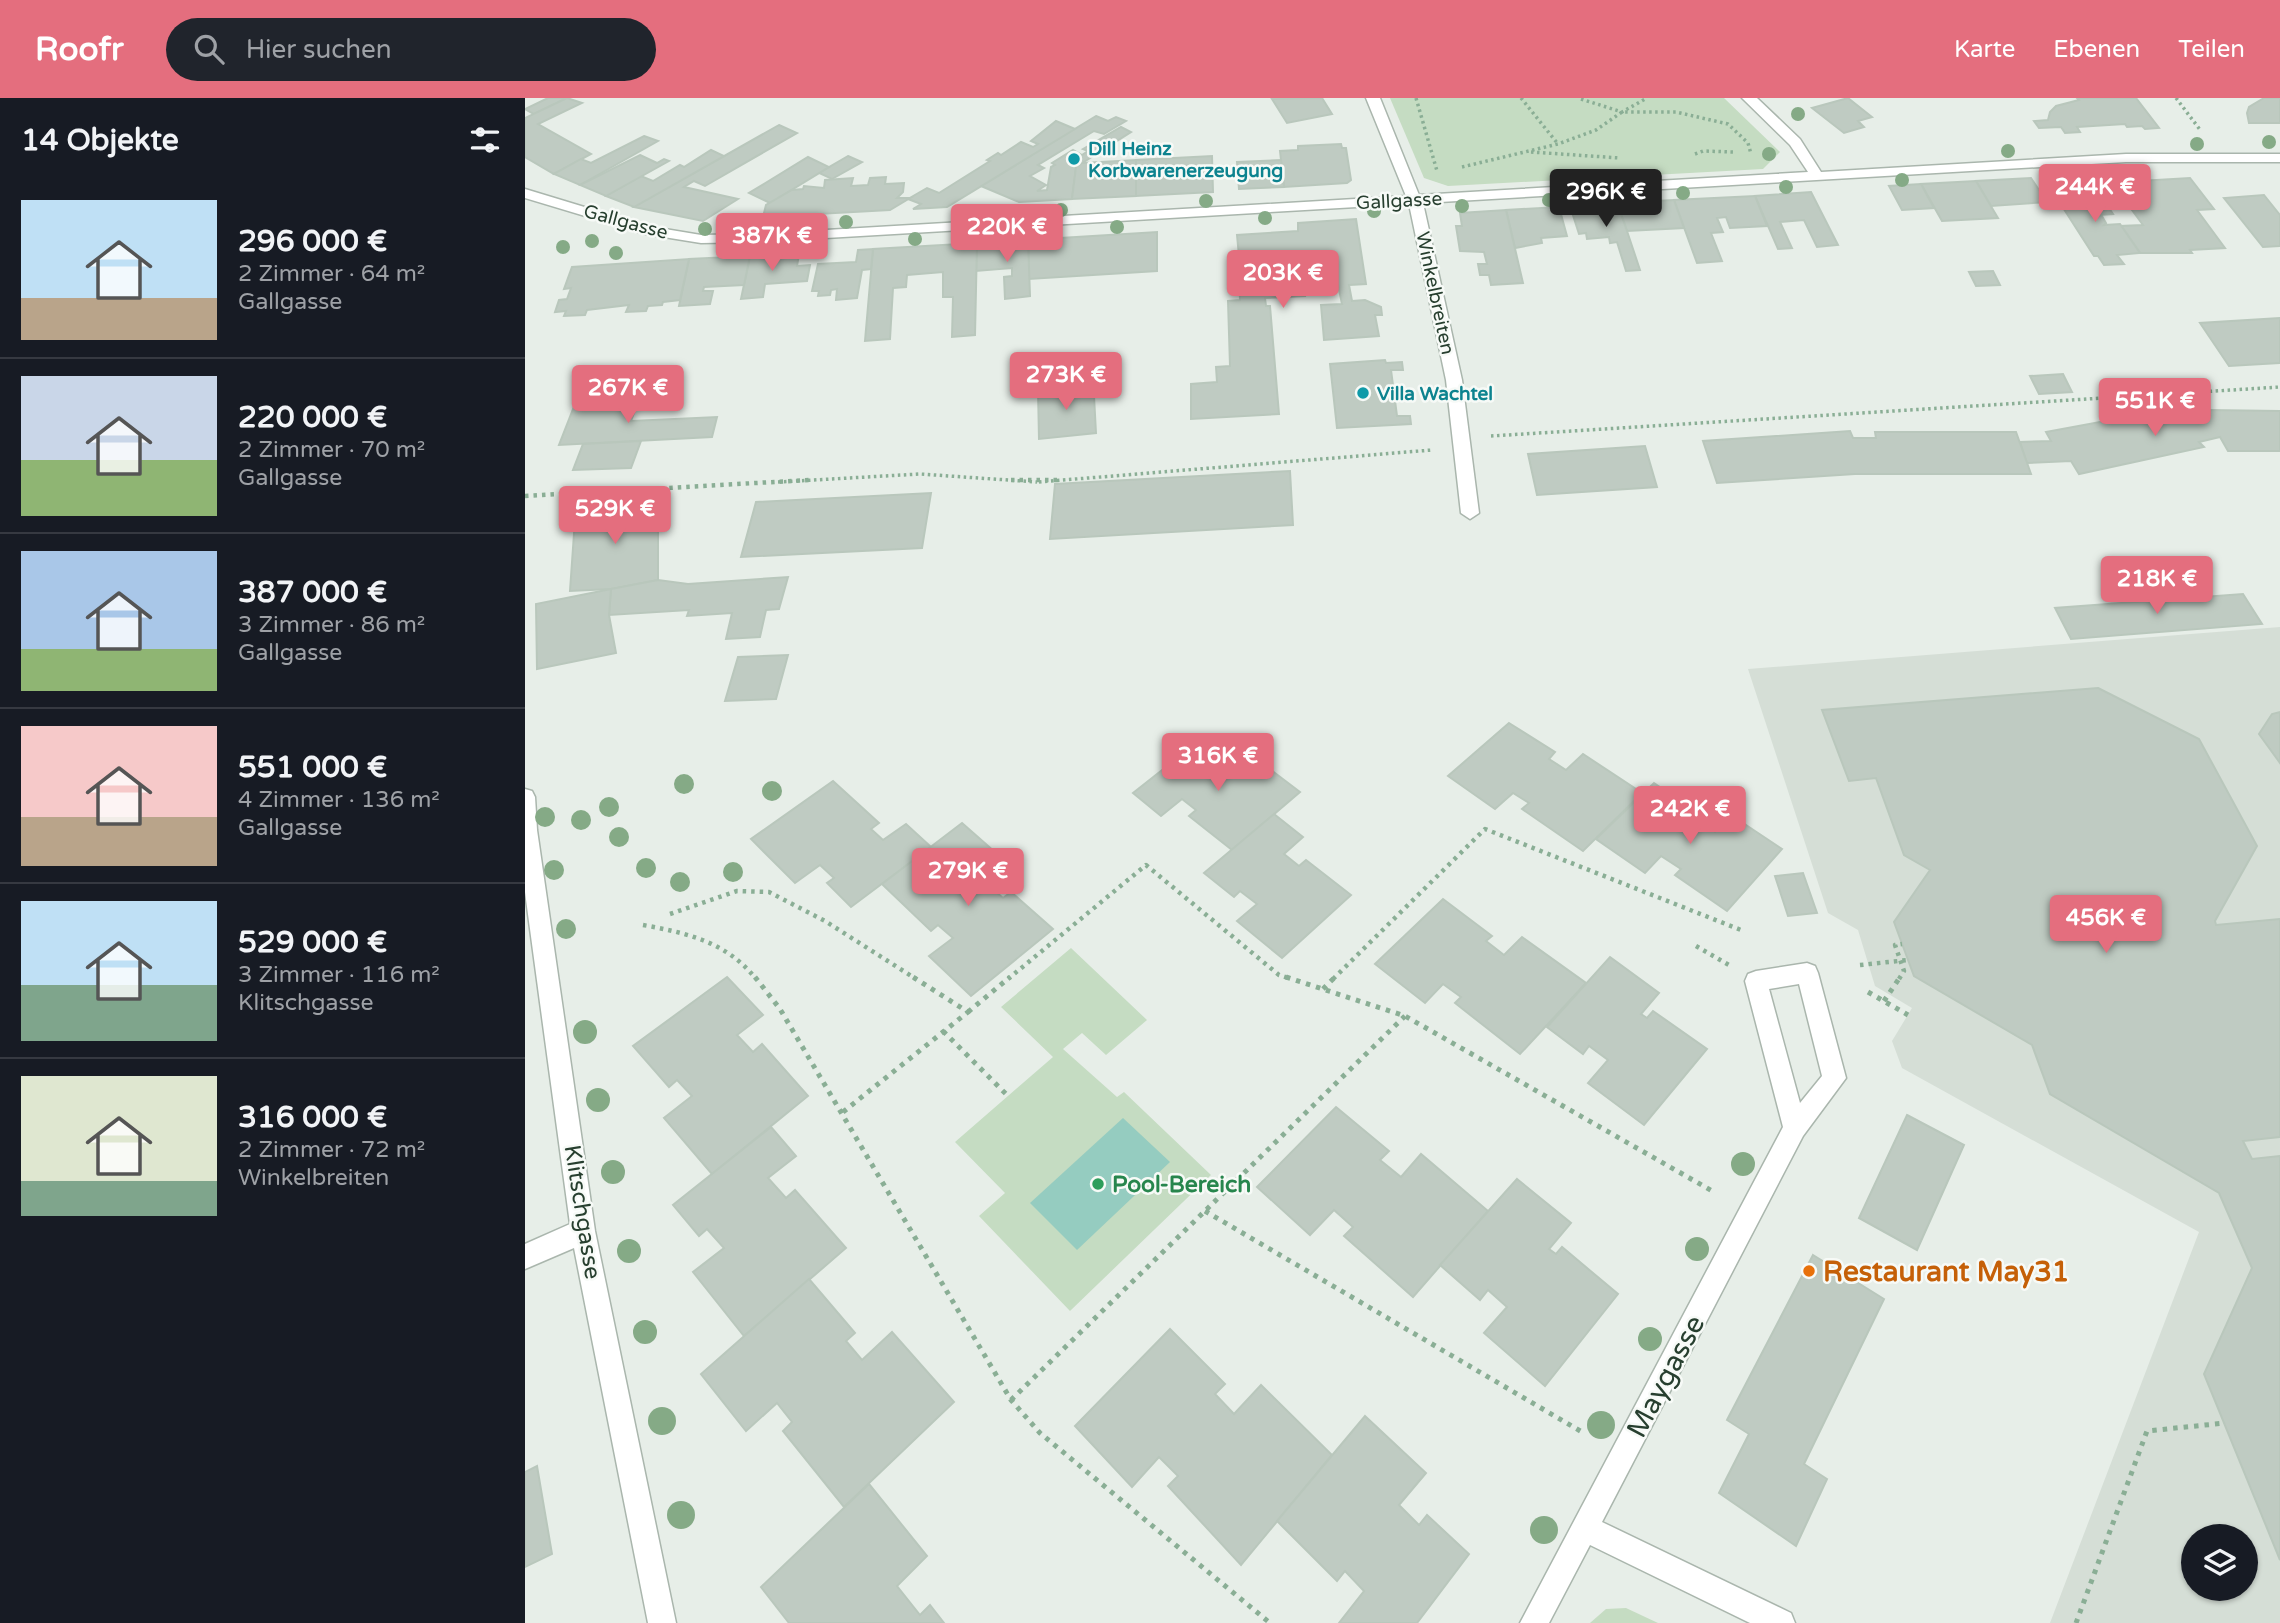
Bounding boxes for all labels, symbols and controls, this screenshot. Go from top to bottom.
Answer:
search box [166,18,656,81]
text: Roofr [35,30,124,69]
icon: search [190,30,228,68]
text: Hier suchen [246,34,392,65]
text: Karte [1954,35,2015,64]
text: Ebenen [2053,35,2140,64]
text: Teilen [2178,35,2245,64]
icon: filters [466,121,504,159]
text: 14 Objekte [21,122,179,159]
place label: Dill Heinz Korbwarenerzeugung [1088,138,1283,183]
marker: Dill Heinz Korbwarenerzeugung [1066,151,1082,167]
pin: 244K € [2038,164,2152,224]
pin: 296K € [1549,170,1663,229]
text: 244K € [2055,173,2135,201]
text: 296K € [1566,178,1646,206]
street label: Gallgasse [1355,188,1443,214]
street label: Gallgasse [581,200,670,244]
pin: 220K € [950,204,1064,264]
text: 220K € [967,213,1047,241]
pin: 387K € [715,214,829,273]
text: 387K € [732,222,812,250]
text: 296 000 € [238,223,387,260]
icon: home [77,228,161,312]
street label: Winkelbreiten [1411,230,1459,357]
pin: 203K € [1226,250,1340,310]
text: 203K € [1243,259,1323,287]
text: 2 Zimmer · 64 m² [238,260,425,288]
text: Gallgasse [238,288,342,316]
pin: 273K € [1009,352,1123,412]
text: 273K € [1026,361,1106,389]
pin: 267K € [571,366,685,425]
text: 267K € [588,374,668,402]
pin: 551K € [2098,378,2212,438]
place label: Villa Wachtel [1377,383,1493,405]
marker: Villa Wachtel [1355,385,1371,401]
text: 551K € [2115,387,2195,415]
text: 220 000 € [238,399,387,436]
icon: home [77,404,161,488]
text: 2 Zimmer · 70 m² [238,436,425,464]
text: Gallgasse [238,464,342,492]
pin: 529K € [558,486,672,546]
text: 529K € [575,495,655,523]
pin: 218K € [2100,556,2214,616]
text: 218K € [2117,565,2197,593]
text: 387 000 € [238,574,387,611]
icon: home [77,579,161,663]
text: 3 Zimmer · 86 m² [238,611,425,639]
text: Gallgasse [238,639,342,667]
pin: 316K € [1161,734,1275,793]
text: 316K € [1178,742,1258,770]
text: 551 000 € [238,749,387,786]
icon: home [77,754,161,838]
text: 4 Zimmer · 136 m² [238,786,440,814]
pin: 242K € [1633,786,1747,846]
text: 242K € [1650,795,1730,823]
text: Gallgasse [238,814,342,842]
pin: 279K € [911,848,1025,908]
text: 279K € [928,857,1008,885]
pin: 456K € [2049,896,2163,955]
text: 456K € [2066,904,2146,932]
text: 529 000 € [238,924,387,961]
icon: home [77,929,161,1013]
text: 3 Zimmer · 116 m² [238,961,440,989]
text: Klitschgasse [238,989,374,1017]
text: 316 000 € [238,1099,387,1136]
icon: home [77,1104,161,1188]
text: 2 Zimmer · 72 m² [238,1136,425,1164]
street label: Klitschgasse [558,1143,606,1281]
text: Winkelbreiten [238,1164,389,1192]
place label: Pool-Bereich [1112,1171,1251,1199]
marker: Pool-Bereich [1090,1176,1106,1192]
place label: Restaurant May31 [1823,1255,2069,1289]
marker: Restaurant May31 [1801,1263,1817,1279]
street label: Maygasse [1620,1310,1712,1443]
map controls [2181,1524,2258,1601]
button: layers [2181,1524,2258,1601]

